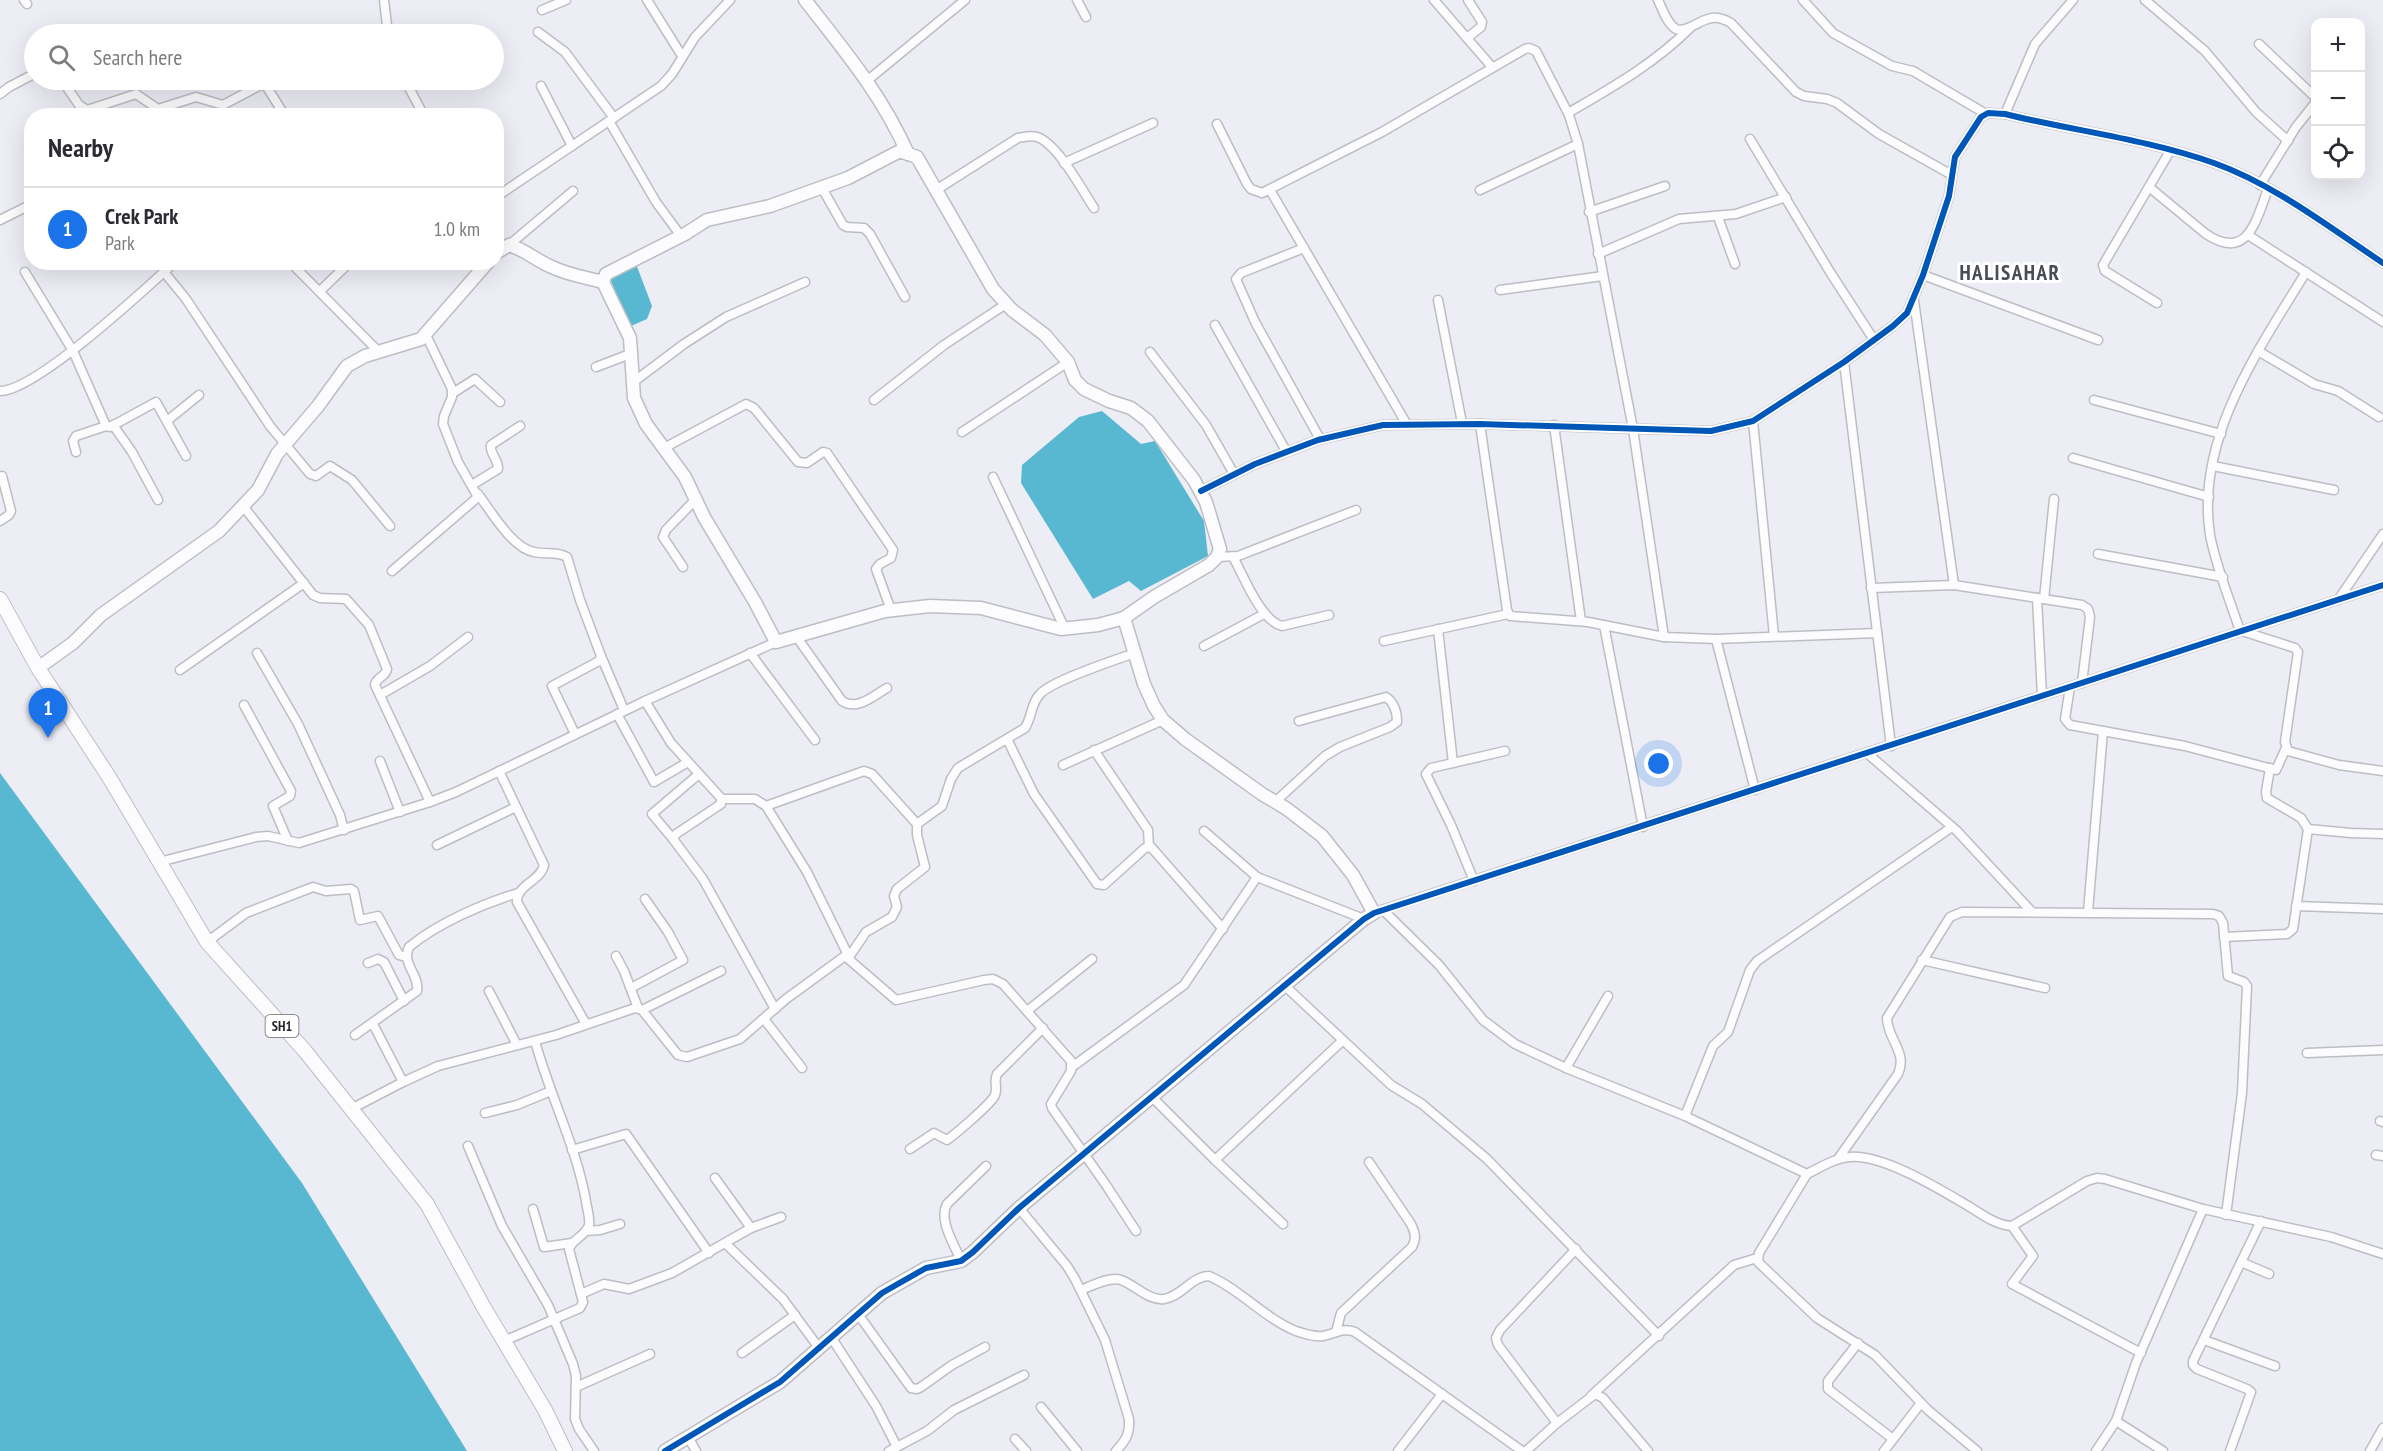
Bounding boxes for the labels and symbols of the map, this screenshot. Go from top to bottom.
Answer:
district label: HALISAHAR [1959,259,2061,286]
pin: 1 [28,688,68,738]
your location [1644,749,1673,778]
road number: SH1 [266,1015,298,1037]

